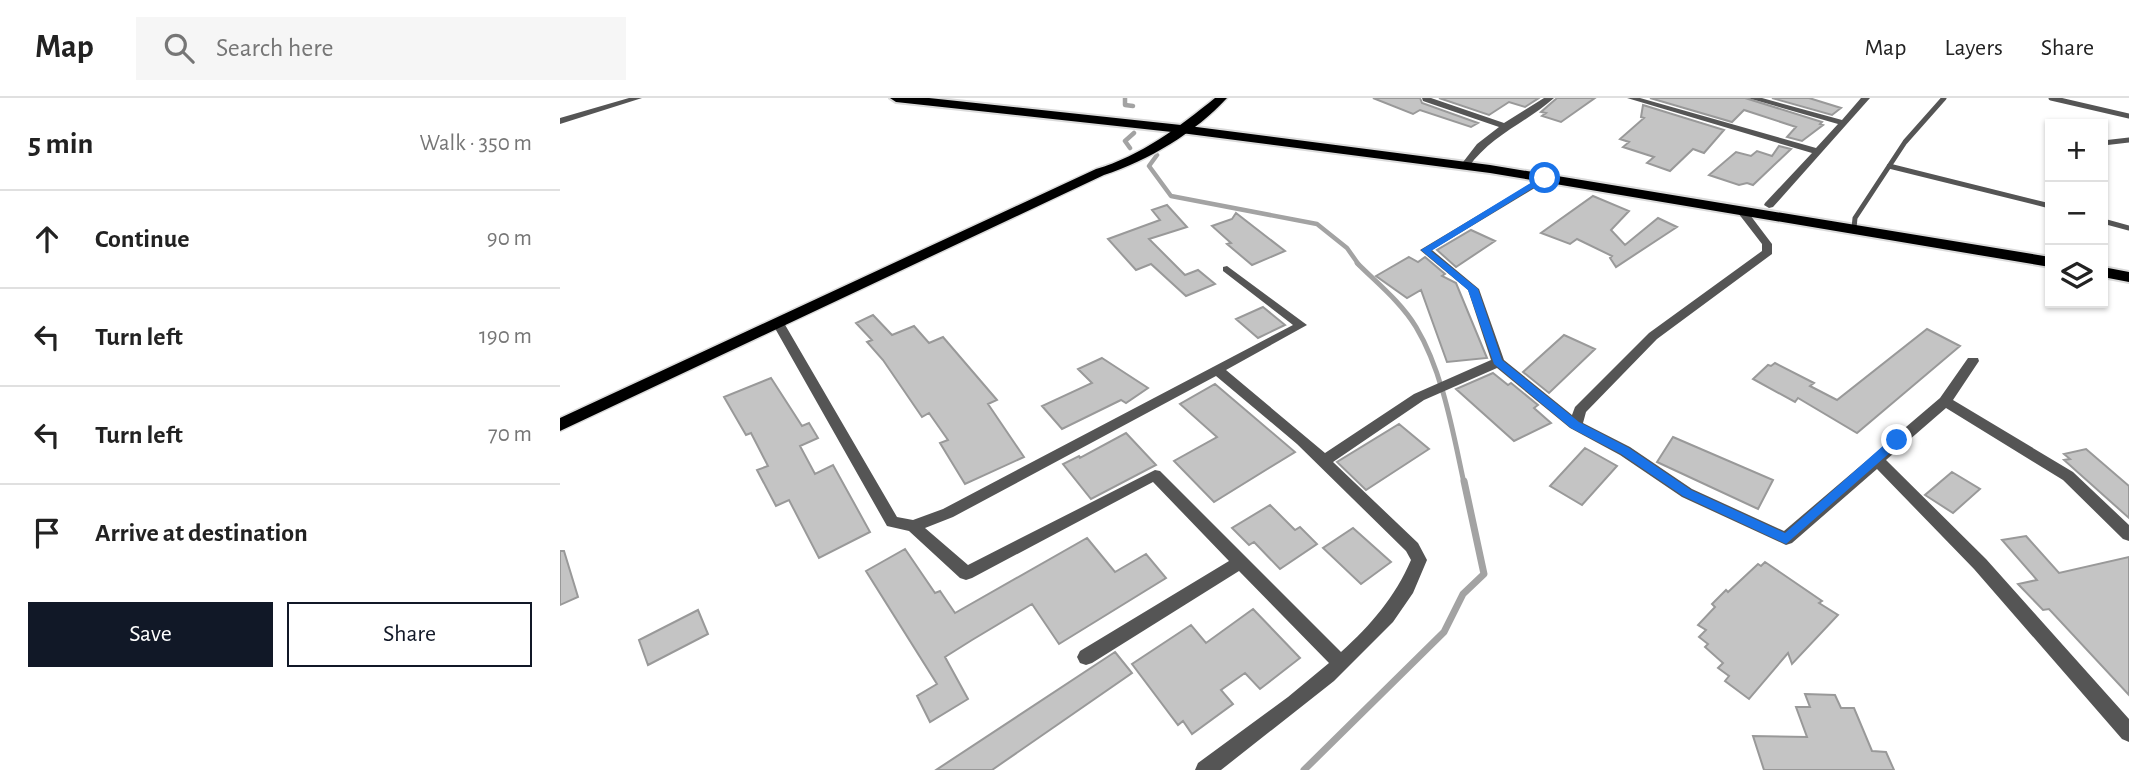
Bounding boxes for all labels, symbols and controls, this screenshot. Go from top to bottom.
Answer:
search box [136,17,626,80]
icon: search [160,29,198,67]
text: Map [35,31,94,64]
text: Search here [216,35,334,61]
text: Map [1864,36,1906,60]
text: Layers [1944,36,2003,60]
text: Share [2041,36,2094,60]
map controls [2045,119,2108,308]
button: + [2045,119,2108,182]
text: 5 min [28,129,93,159]
text: Walk · 350 m [420,132,532,155]
route start [1529,162,1560,193]
button: − [2045,182,2108,245]
icon: ahead [28,220,66,258]
text: Continue [95,226,190,252]
text: 90 m [487,227,532,250]
button: layers [2045,245,2108,308]
icon: left [28,318,66,356]
text: Turn left [95,324,183,350]
text: 190 m [479,325,532,348]
icon: left [28,416,66,454]
text: Turn left [95,422,183,448]
text: 70 m [488,423,532,446]
route end [1881,424,1912,455]
icon: arrive [28,514,66,552]
text: Arrive at destination [95,520,308,546]
button: Save [28,602,273,667]
button: Share [287,602,532,667]

